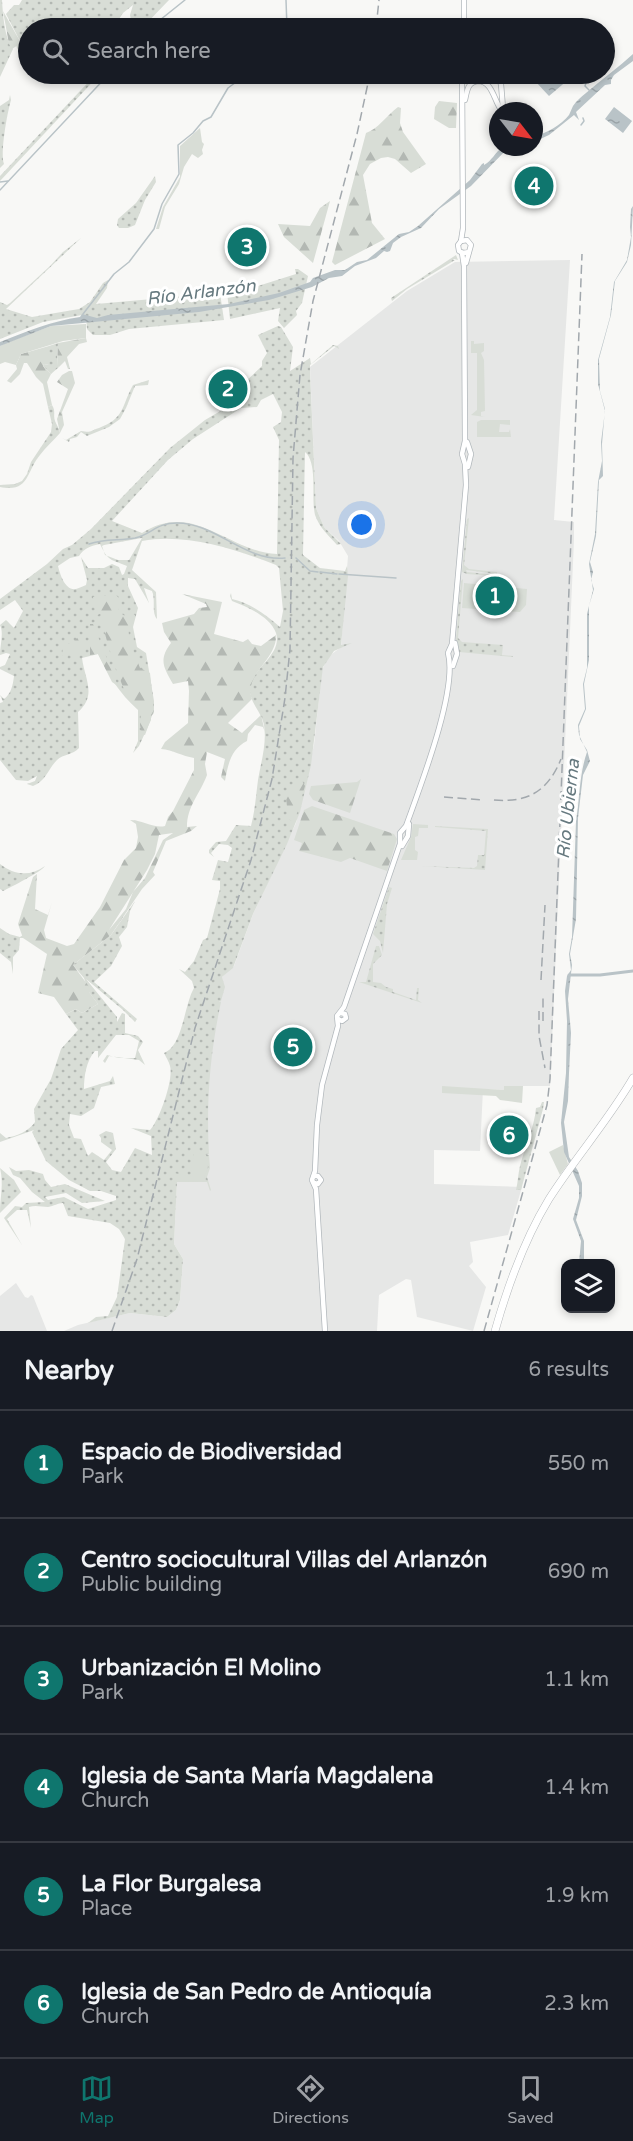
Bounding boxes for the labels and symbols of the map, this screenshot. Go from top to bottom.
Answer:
north arrow [489,102,543,156]
pin: 4 [514,164,554,208]
pin: 3 [228,224,266,270]
water label: Río Arlanzón [145,274,258,310]
pin: 2 [208,366,248,412]
your location [347,510,376,539]
pin: 1 [476,574,514,618]
water label: Río Ubierna [552,757,584,860]
pin: 5 [274,1024,312,1070]
pin: 6 [490,1112,528,1158]

